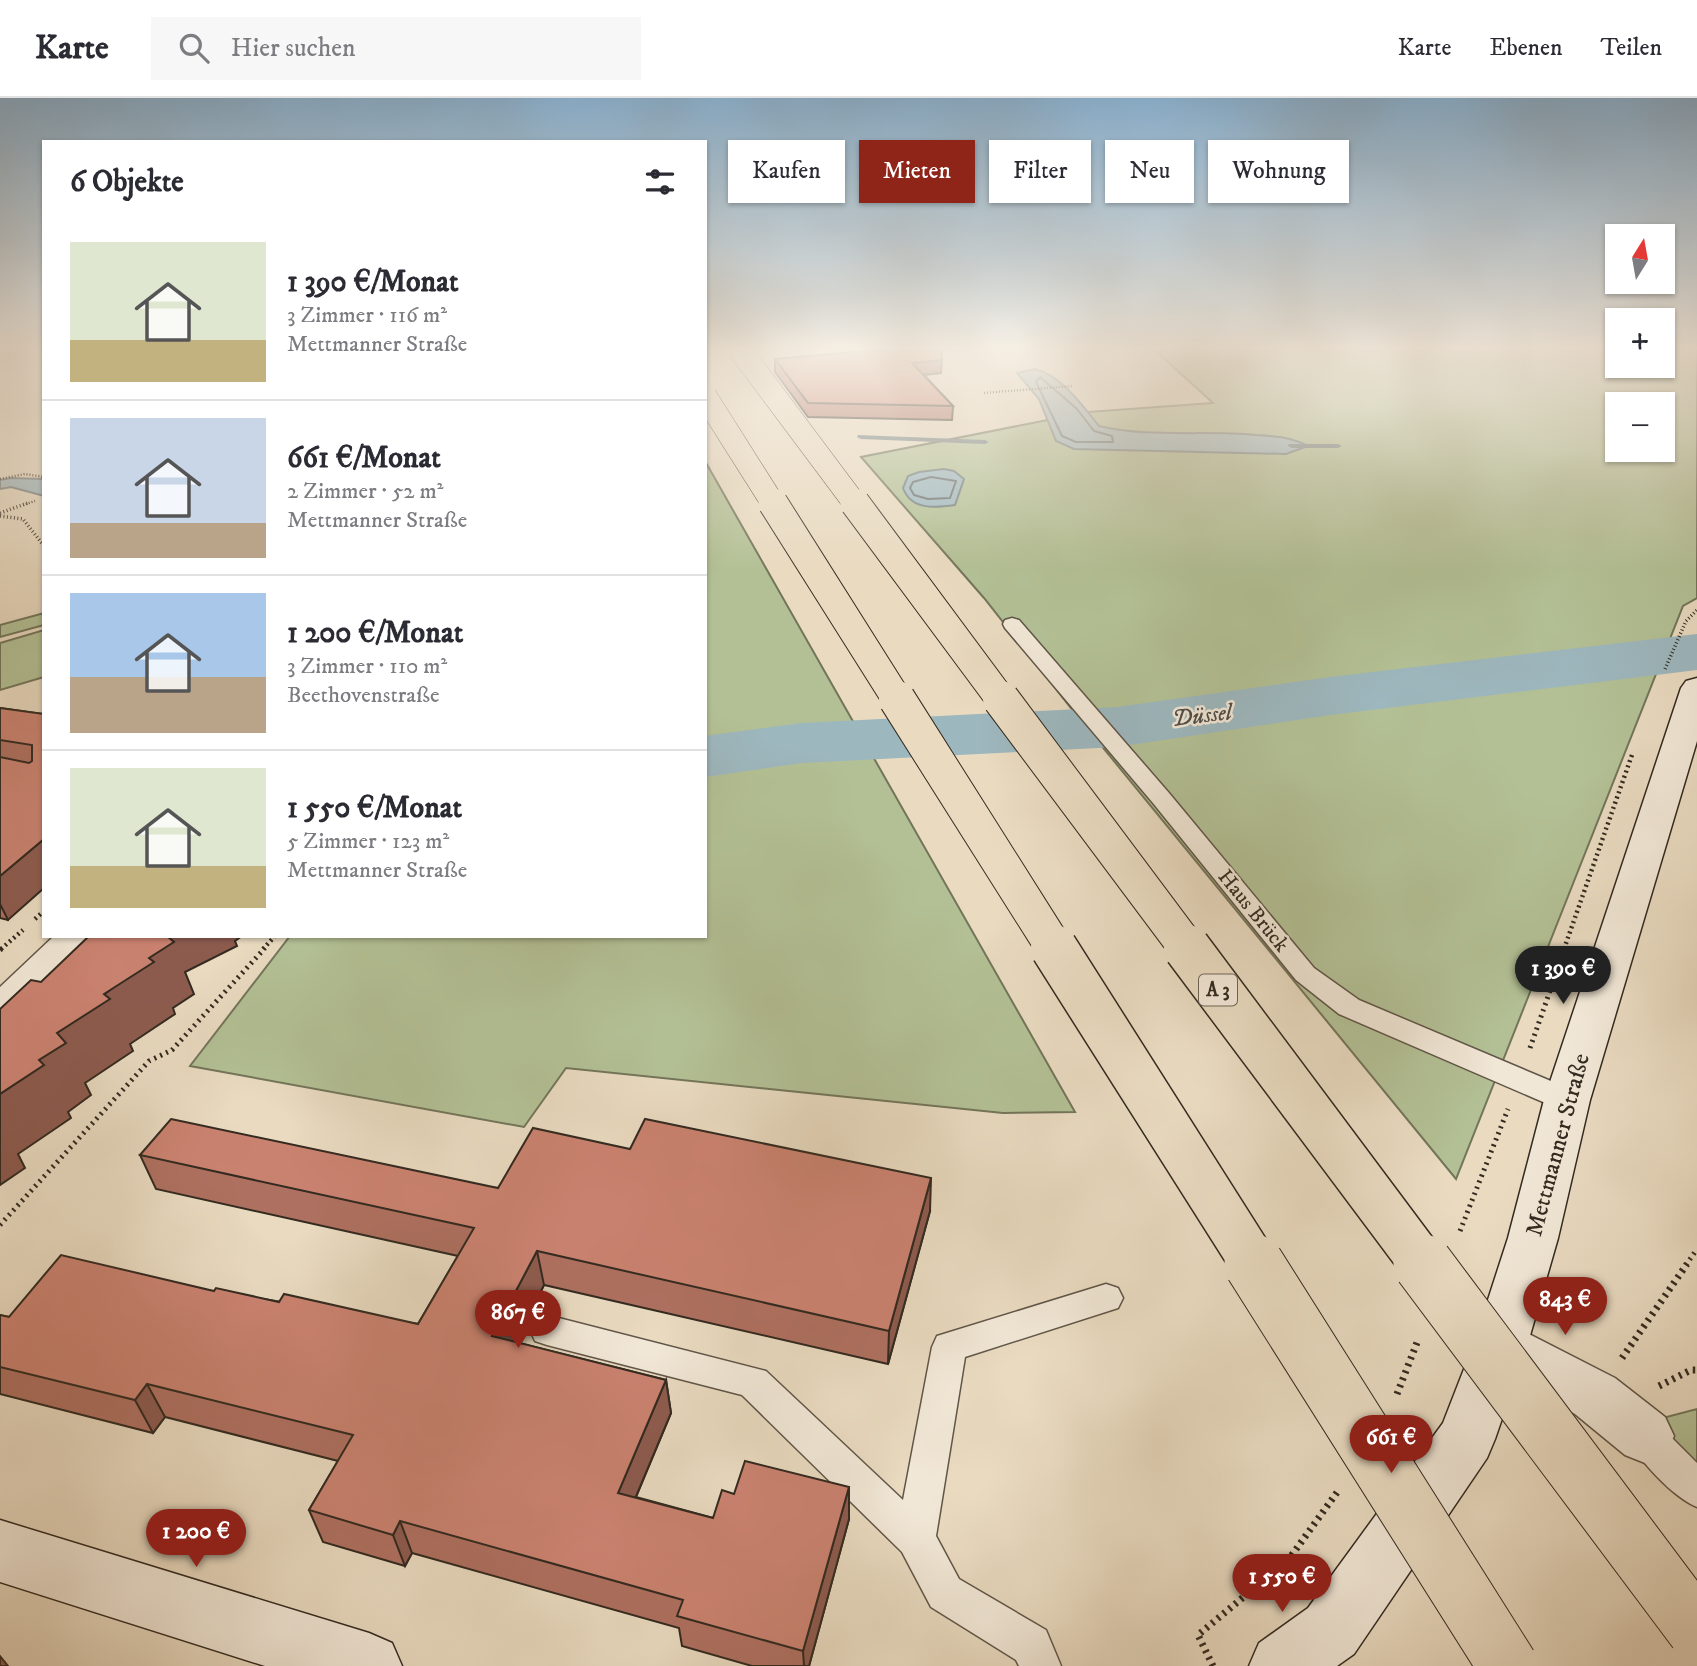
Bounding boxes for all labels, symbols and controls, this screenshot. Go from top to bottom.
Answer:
search box [151,17,641,80]
text: Karte [35,28,109,69]
icon: search [175,29,213,67]
text: Hier suchen [231,32,356,65]
text: Karte [1398,33,1451,63]
text: Ebenen [1489,33,1563,63]
text: Teilen [1601,33,1662,63]
chip: Kaufen [728,140,845,203]
chip: Mieten [859,140,975,203]
chip: Filter [989,140,1091,203]
chip: Neu [1105,140,1194,203]
chip: Wohnung [1208,140,1349,203]
icon: filters [641,163,679,201]
text: 6 Objekte [70,164,184,201]
north arrow [1605,224,1675,294]
map controls [1605,224,1675,462]
text: 1 390 €/Monat [287,264,459,301]
icon: home [126,270,210,354]
text: 3 Zimmer · 116 m² [287,301,447,330]
button: + [1605,308,1675,378]
text: Mettmanner Straße [287,330,467,359]
button: − [1605,392,1675,462]
text: 661 €/Monat [287,440,441,477]
icon: home [126,446,210,530]
text: 2 Zimmer · 52 m² [287,477,444,506]
text: Mettmanner Straße [287,506,467,535]
text: 1 200 €/Monat [287,615,463,652]
icon: home [126,621,210,705]
text: 3 Zimmer · 110 m² [287,652,447,681]
text: Beethovenstraße [287,681,440,710]
water label: Düssel [1170,698,1236,734]
text: 1 550 €/Monat [287,790,462,827]
icon: home [126,796,210,880]
text: 5 Zimmer · 123 m² [287,827,449,856]
text: Mettmanner Straße [287,856,467,885]
street label: Haus Brück [1212,864,1295,958]
pin: 1 390 € [1498,946,1628,1006]
text: 1 390 € [1531,954,1595,983]
road number: A 3 [1199,974,1237,1006]
street label: Mettmanner Straße [1519,1050,1597,1240]
pin: 843 € [1516,1278,1614,1337]
text: 843 € [1539,1285,1591,1314]
pin: 867 € [469,1290,567,1350]
text: 867 € [491,1298,545,1327]
pin: 661 € [1342,1416,1440,1475]
text: 661 € [1366,1423,1416,1452]
pin: 1 200 € [131,1510,261,1569]
text: 1 200 € [162,1517,230,1546]
pin: 1 550 € [1217,1554,1347,1614]
text: 1 550 € [1248,1562,1316,1591]

